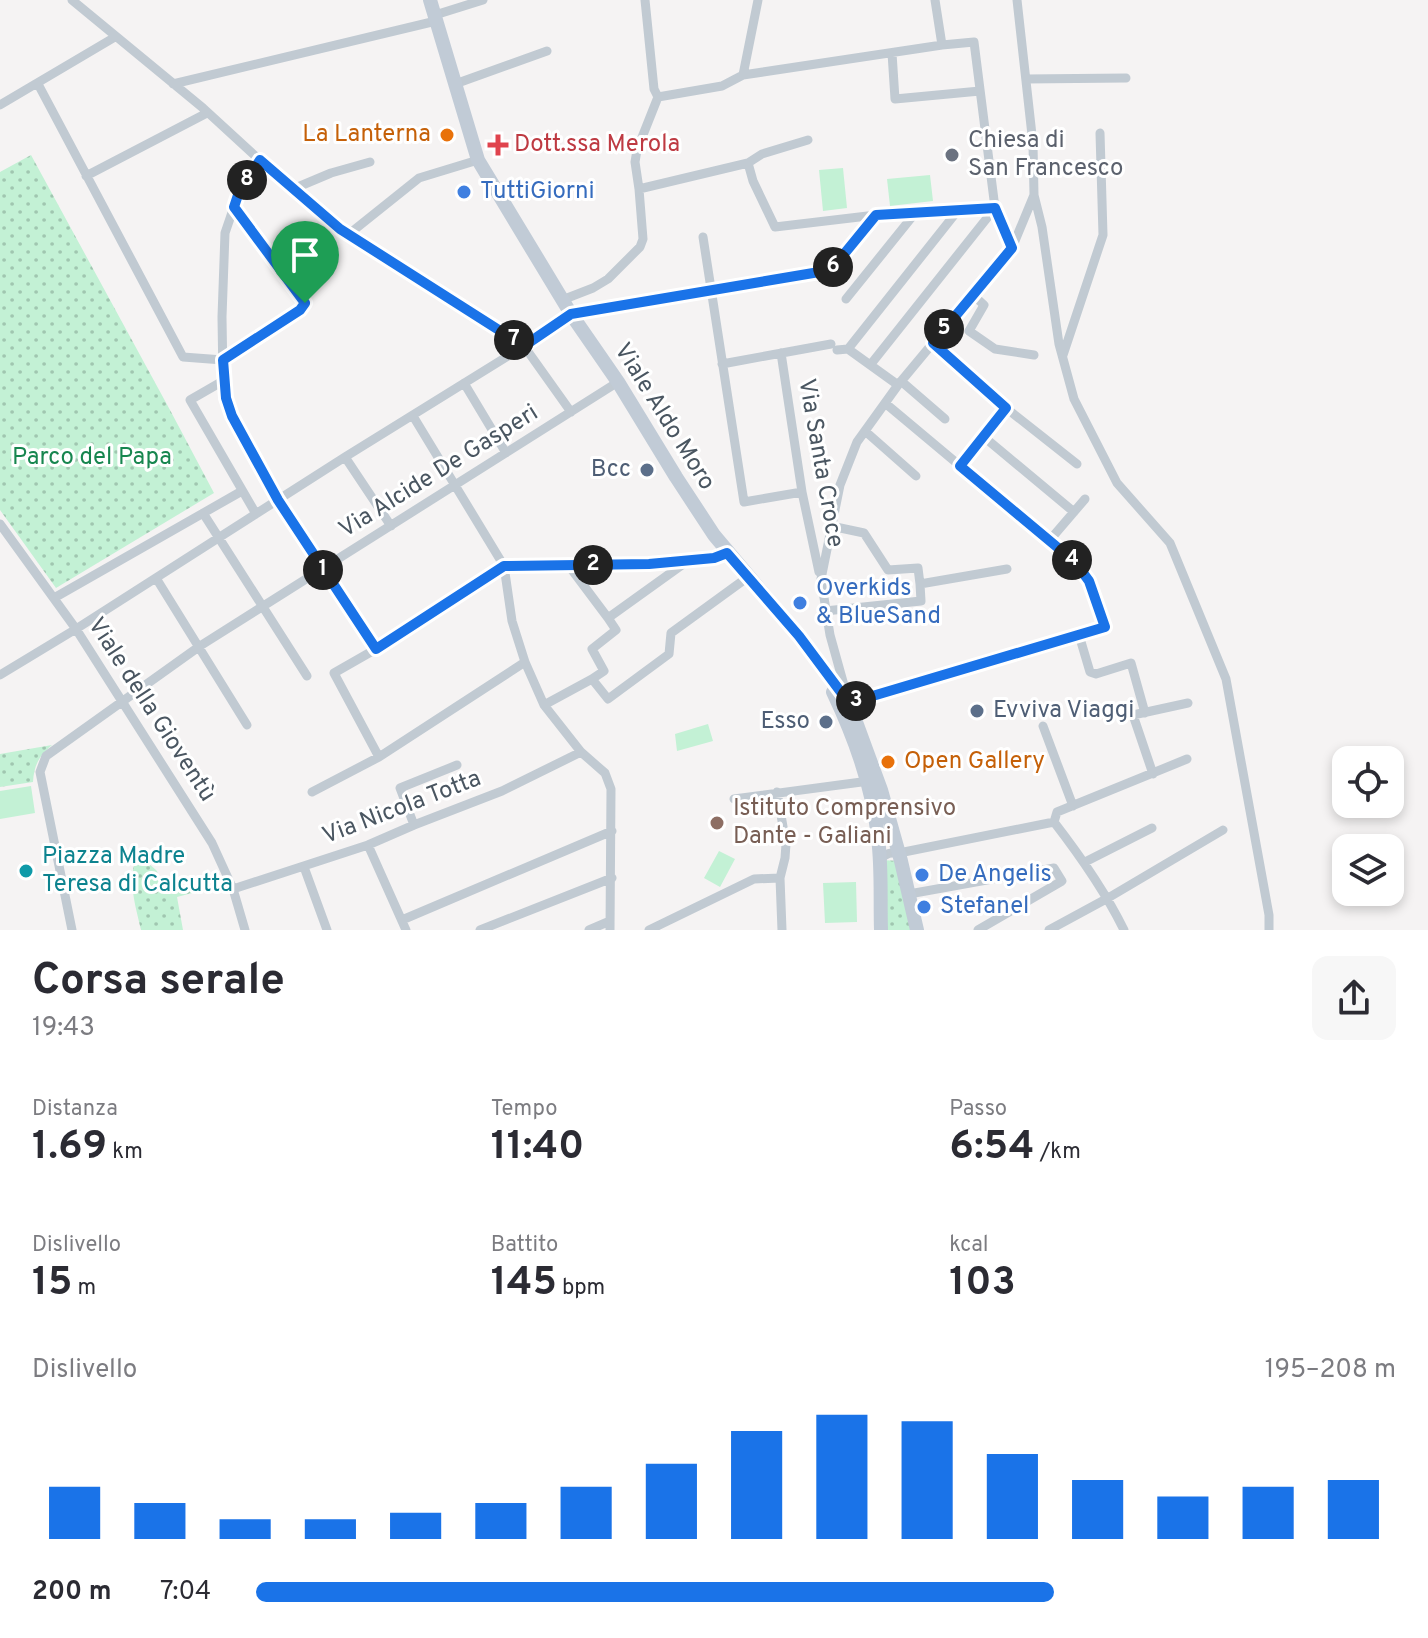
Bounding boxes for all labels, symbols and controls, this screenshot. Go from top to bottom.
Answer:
place label: La Lanterna [302,120,431,150]
marker: La Lanterna [438,126,456,144]
place label: Chiesa di San Francesco [968,126,1123,184]
place label: Dott.ssa Merola [514,130,680,160]
marker: Dott.ssa Merola [489,136,507,154]
marker: Chiesa di San Francesco [943,146,961,164]
pin: 8 [227,160,267,200]
text: 8 [240,166,254,193]
place label: TuttiGiorni [480,177,595,207]
marker: TuttiGiorni [455,183,473,201]
pin [271,221,339,303]
icon: arrive [283,233,327,277]
pin: 6 [813,247,853,287]
text: 6 [826,253,840,280]
pin: 5 [924,309,964,349]
text: 5 [937,315,951,342]
pin: 7 [494,320,534,360]
text: 7 [508,326,520,353]
street label: Viale Aldo Moro [607,338,721,496]
street label: Via Santa Croce [790,376,850,550]
street label: Via Alcide De Gasperi [334,399,544,545]
park label: Parco del Papa [12,443,172,473]
place label: Bcc [591,455,631,485]
marker: Bcc [638,461,656,479]
pin: 4 [1052,540,1092,580]
pin: 2 [573,545,613,585]
text: 4 [1065,546,1079,573]
pin: 1 [303,550,343,590]
text: 2 [586,551,600,578]
text: 1 [319,556,327,583]
place label: Overkids & BlueSand [816,574,941,632]
marker: Overkids & BlueSand [791,594,809,612]
street label: Viale della Gioventù [80,612,222,808]
pin: 3 [836,681,876,721]
text: 3 [849,687,863,714]
place label: Evviva Viaggi [993,696,1134,726]
marker: Evviva Viaggi [968,702,986,720]
place label: Esso [760,707,810,737]
marker: Esso [817,713,835,731]
map controls [1332,746,1404,906]
button: locate [1332,746,1404,818]
place label: Open Gallery [904,747,1045,777]
marker: Open Gallery [879,753,897,771]
street label: Via Nicola Totta [318,764,486,852]
place label: Istituto Comprensivo Dante - Galiani [733,794,956,852]
marker: Istituto Comprensivo Dante - Galiani [708,814,726,832]
button: layers [1332,834,1404,906]
place label: Piazza Madre Teresa di Calcutta [42,842,233,900]
place label: De Angelis [938,860,1052,890]
marker: Piazza Madre Teresa di Calcutta [17,862,35,880]
marker: De Angelis [913,866,931,884]
place label: Stefanel [940,892,1029,922]
marker: Stefanel [915,898,933,916]
text: Corsa serale [32,954,285,1010]
button: share [1312,956,1396,1040]
text: 19:43 [32,1012,95,1045]
text: Distanza [32,1096,118,1123]
text: Tempo [491,1096,558,1123]
text: Passo [949,1096,1007,1123]
text: 1.69 [32,1123,107,1173]
text: 11:40 [491,1123,584,1173]
text: 6:54 [949,1123,1035,1173]
text: km [107,1139,143,1166]
text: /km [1035,1139,1081,1166]
text: Dislivello [32,1232,121,1259]
text: Battito [491,1232,558,1259]
text: kcal [949,1232,988,1259]
text: 15 [32,1259,72,1309]
text: 145 [491,1259,557,1309]
text: 103 [949,1259,1016,1309]
text: m [72,1275,96,1302]
text: bpm [557,1275,605,1302]
text: Dislivello [32,1354,137,1387]
text: 195–208 m [1265,1354,1396,1387]
text: 200 m [32,1576,111,1609]
text: 7:04 [160,1576,211,1609]

